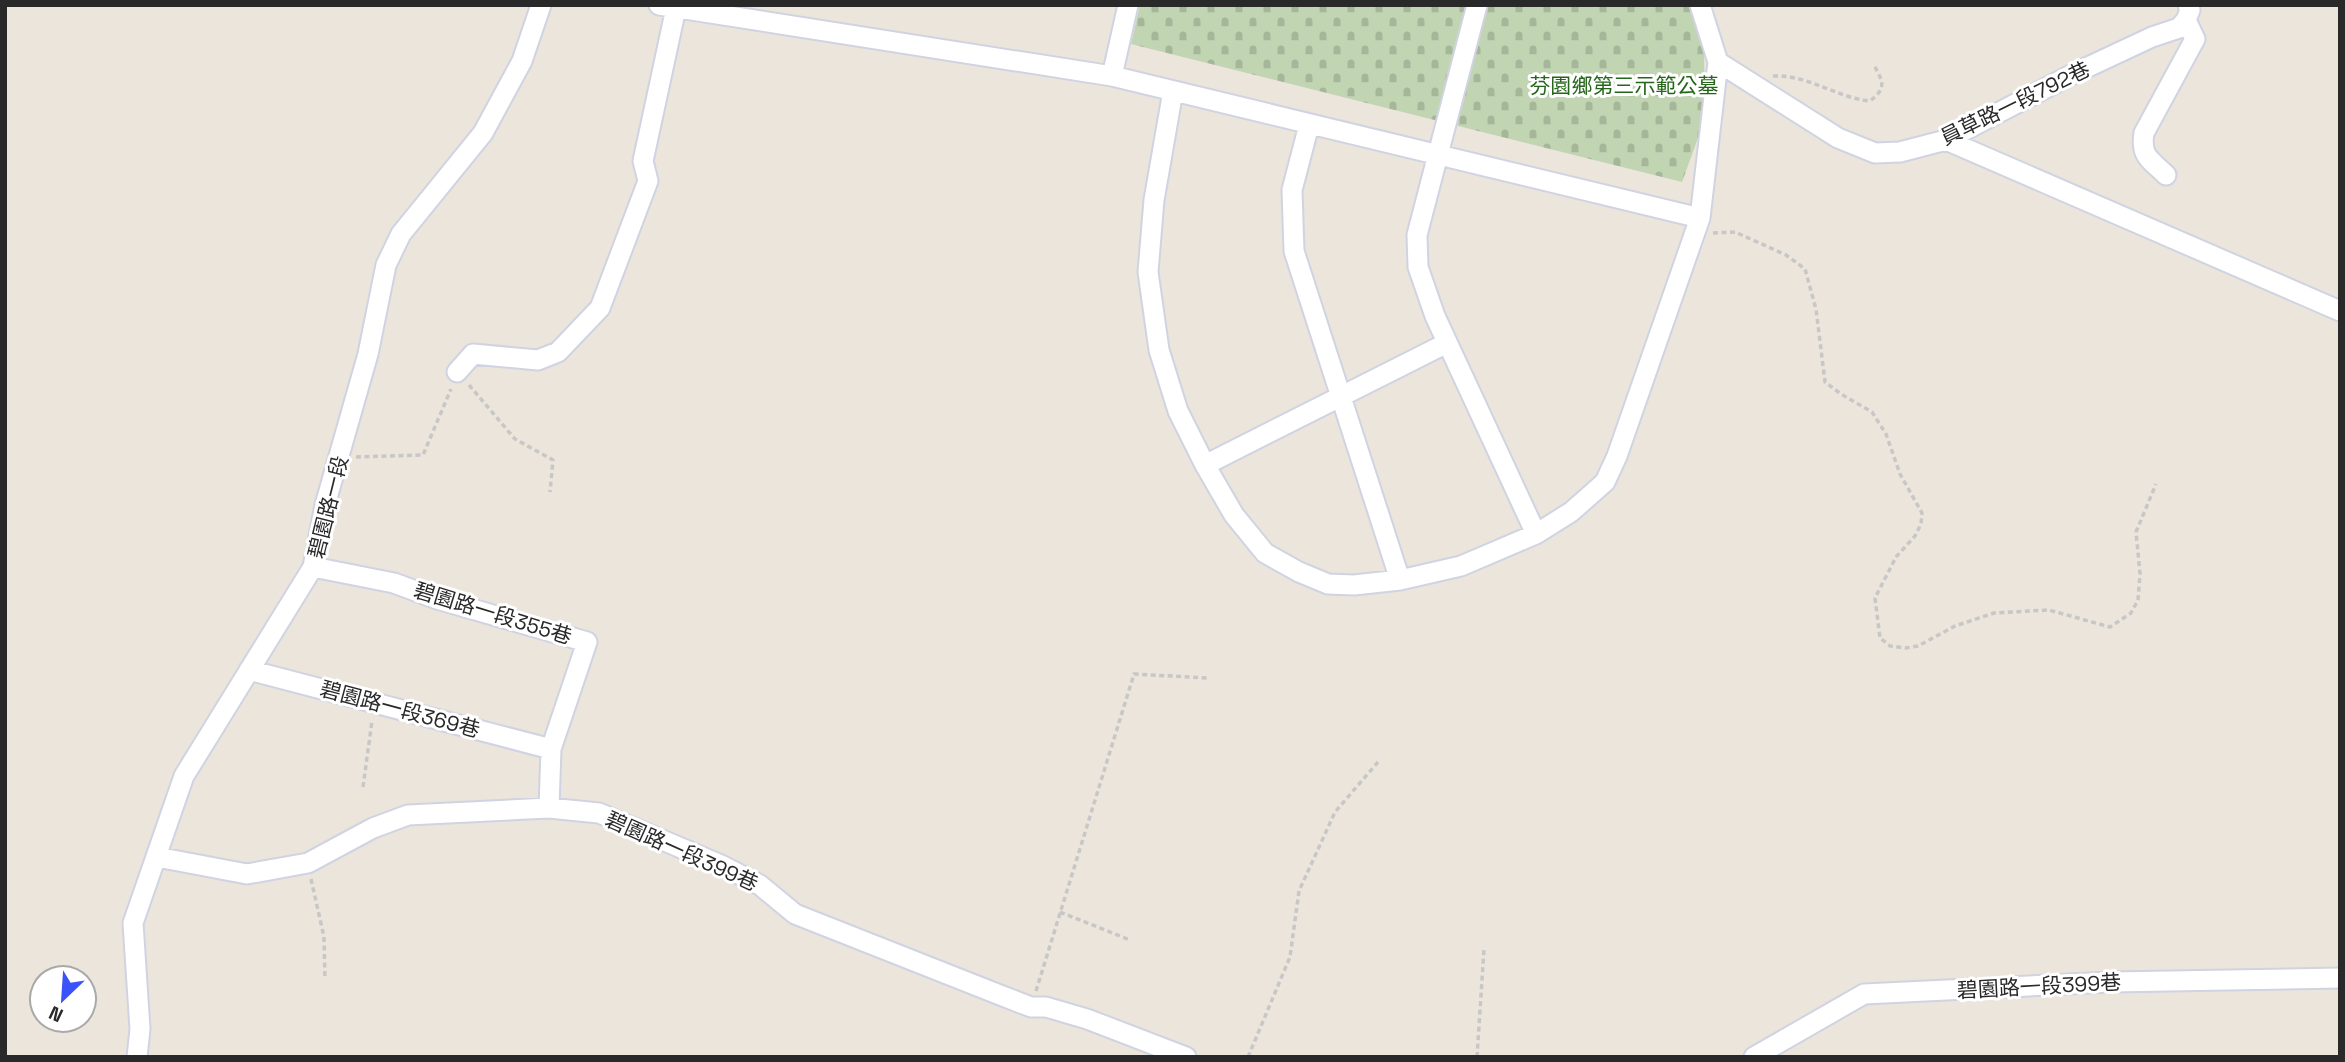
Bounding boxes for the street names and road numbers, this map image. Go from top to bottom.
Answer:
street label: 員草路一段792巷 [1936,55,2094,151]
street label: 碧園路一段 [302,453,354,561]
street label: 碧園路一段355巷 [411,576,575,650]
street label: 碧園路一段369巷 [317,675,483,743]
street label: 碧園路一段399巷 [601,805,763,897]
street label: 碧園路一段399巷 [1956,968,2122,1004]

